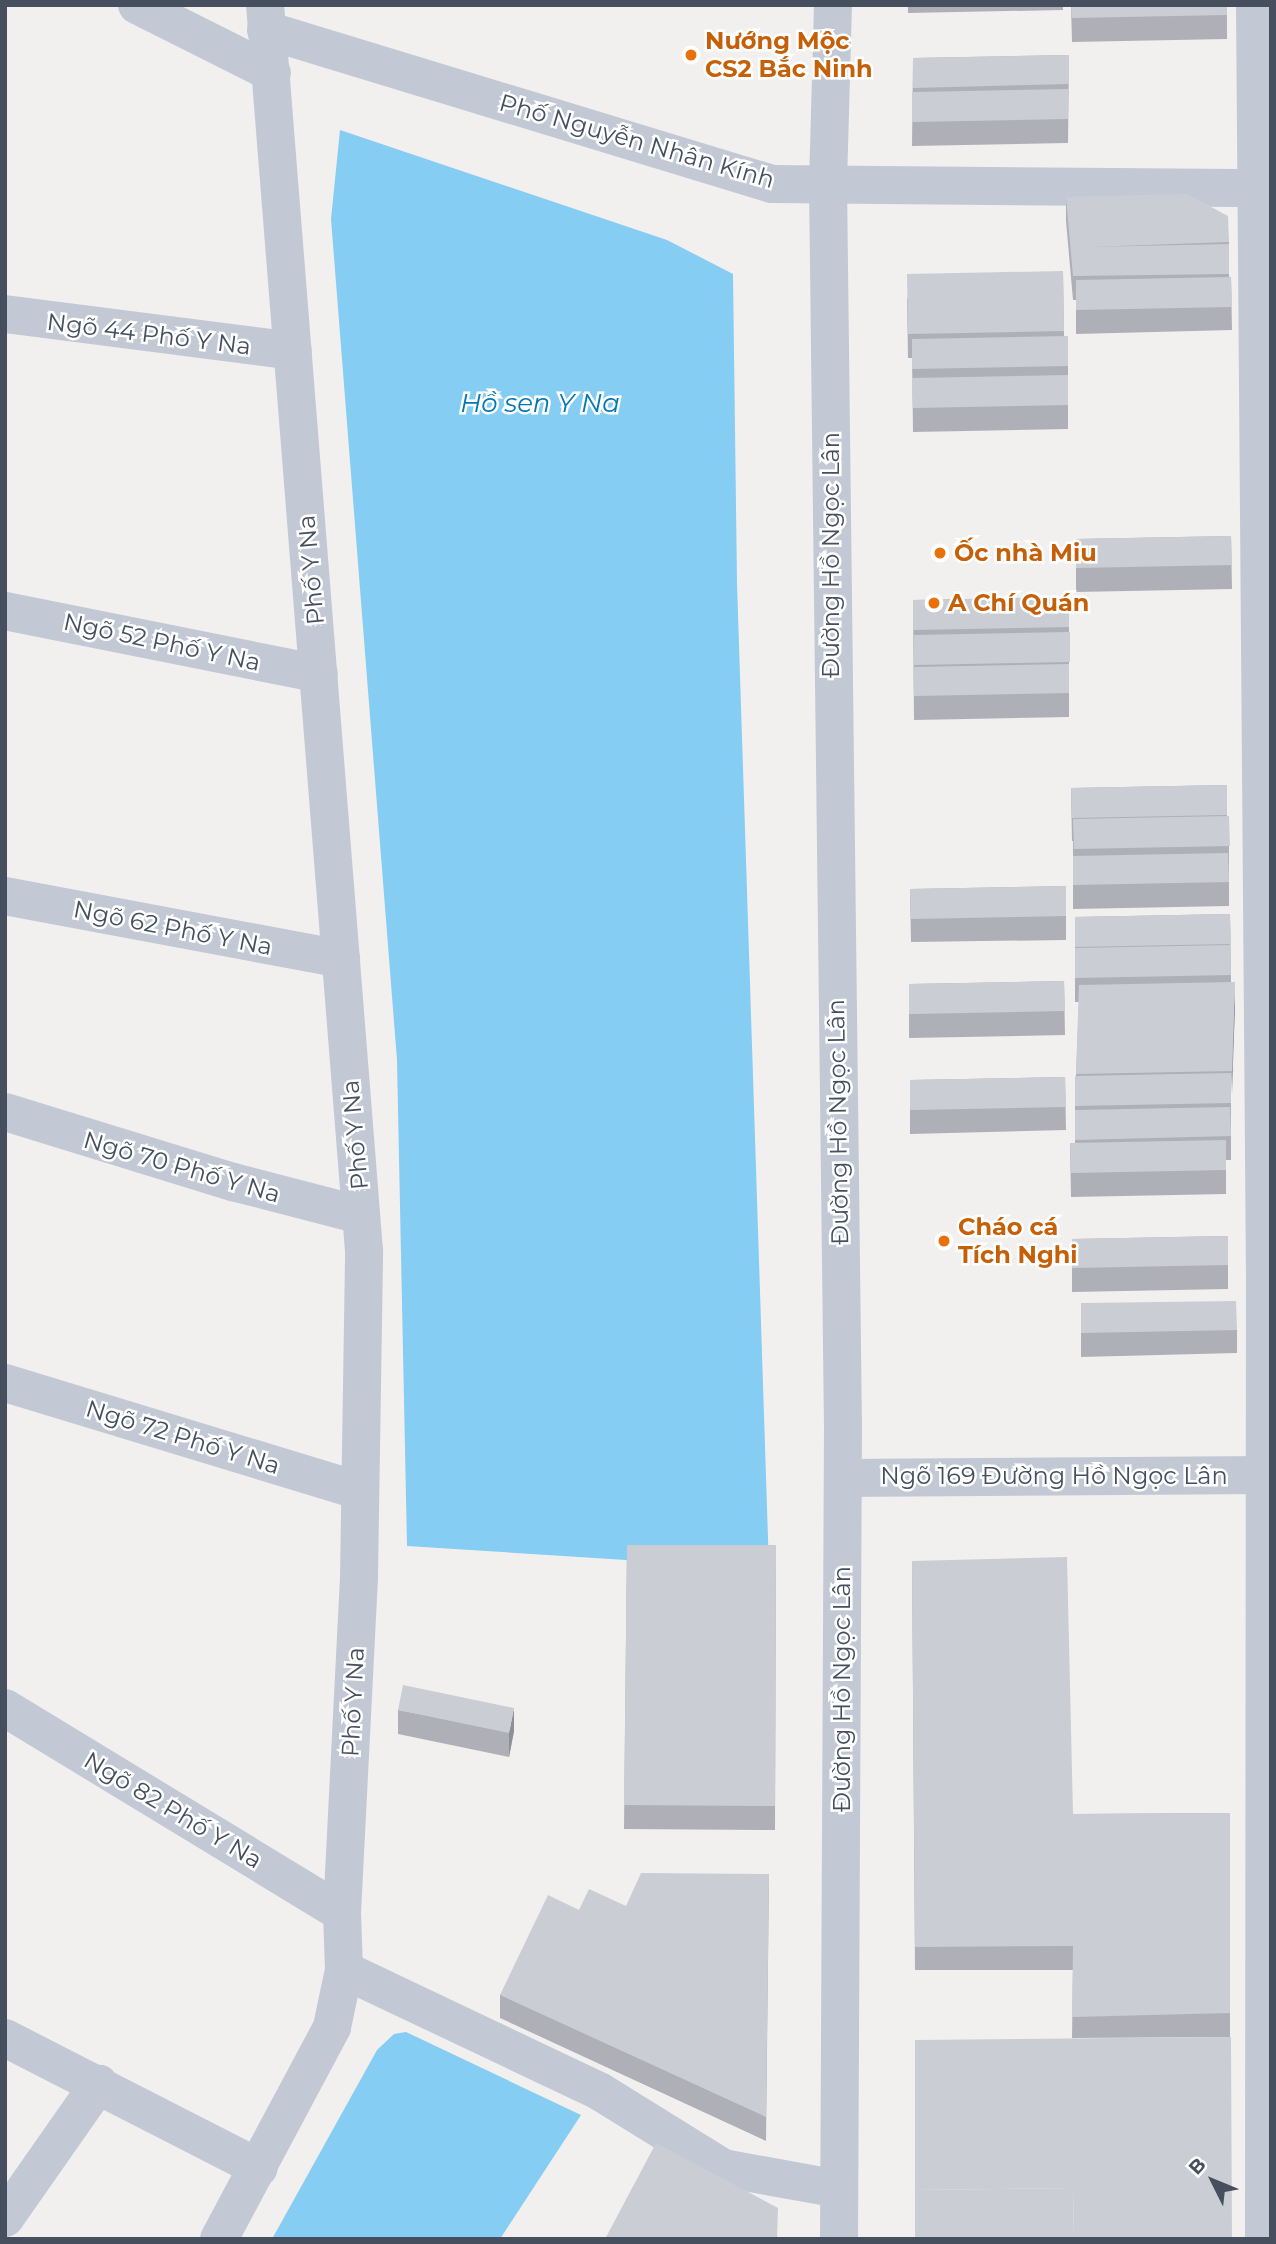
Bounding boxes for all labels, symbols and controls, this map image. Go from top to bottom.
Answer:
place label: Nướng Mộc CS2 Bắc Ninh [705,27,873,83]
marker: Nướng Mộc CS2 Bắc Ninh [683,47,699,63]
street label: Phố Nguyễn Nhân Kính [496,88,778,194]
street label: Ngõ 44 Phố Y Na [45,307,253,361]
water label: Hồ sen Y Na [460,388,620,420]
street label: Đường Hồ Ngọc Lân [817,432,845,678]
street label: Phố Y Na [292,514,330,626]
place label: Ốc nhà Miu [954,539,1097,567]
marker: Ốc nhà Miu [932,545,948,561]
place label: A Chí Quán [948,589,1089,617]
marker: A Chí Quán [926,595,942,611]
street label: Ngõ 52 Phố Y Na [61,607,263,677]
street label: Ngõ 62 Phố Y Na [71,895,275,961]
street label: Đường Hồ Ngọc Lân [821,999,855,1245]
street label: Phố Y Na [336,1079,374,1191]
street label: Ngõ 70 Phố Y Na [80,1125,284,1209]
place label: Cháo cá Tích Nghi [958,1213,1078,1269]
marker: Cháo cá Tích Nghi [936,1233,952,1249]
street label: Ngõ 72 Phố Y Na [83,1394,283,1480]
street label: Ngõ 169 Đường Hồ Ngọc Lân [880,1462,1228,1490]
street label: Đường Hồ Ngọc Lân [828,1566,856,1812]
street label: Phố Y Na [336,1646,370,1758]
street label: Ngõ 82 Phố Y Na [79,1746,267,1874]
north arrow [1178,2146,1248,2216]
text: B [1184,2153,1211,2180]

